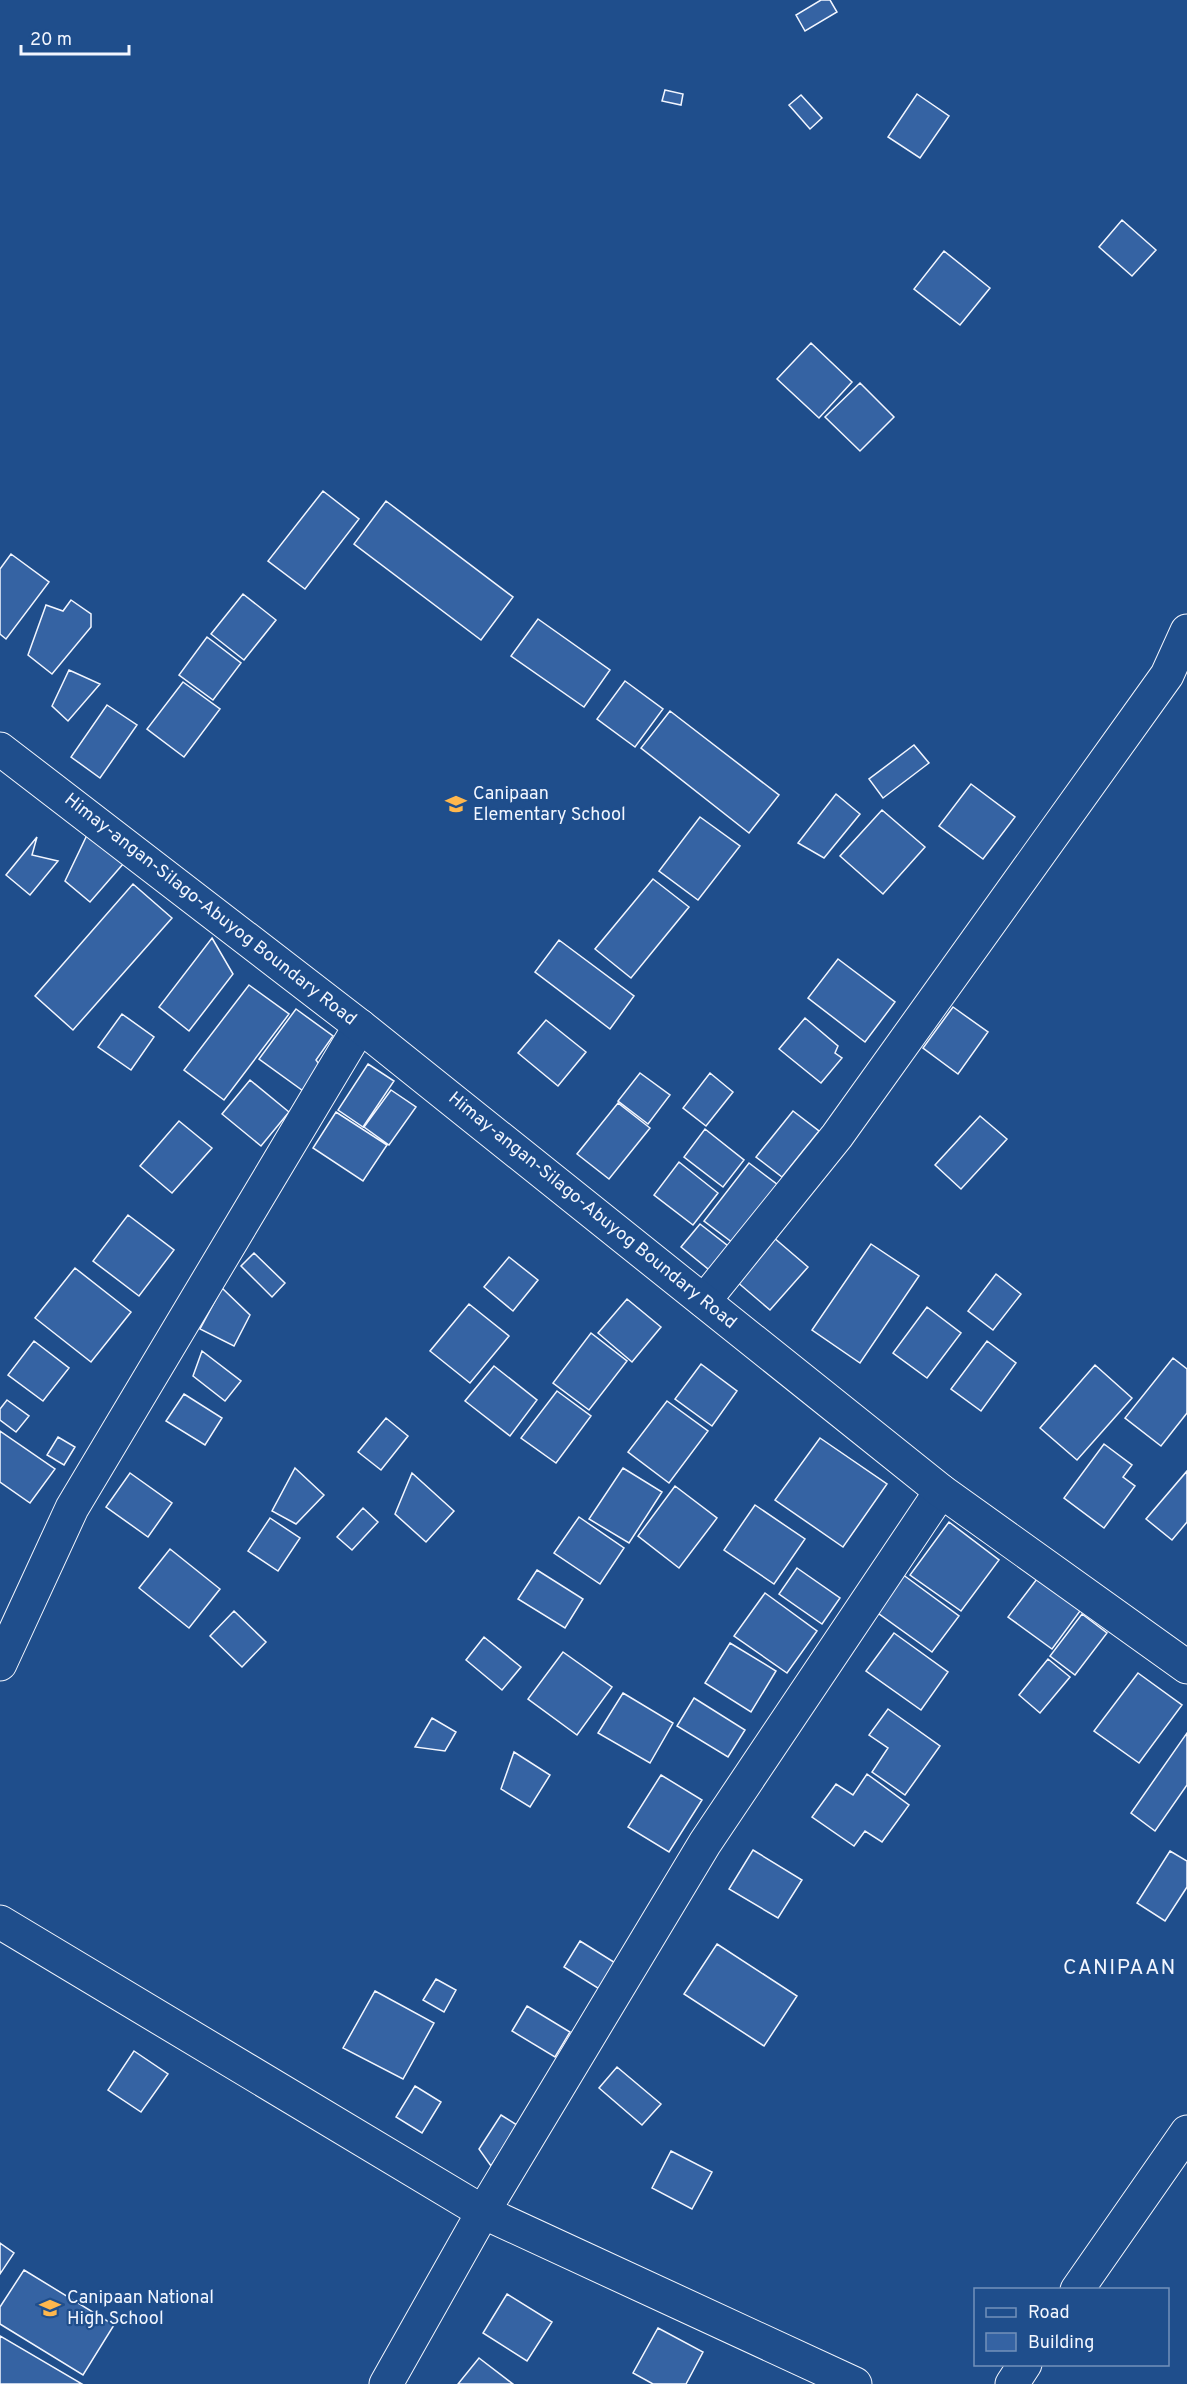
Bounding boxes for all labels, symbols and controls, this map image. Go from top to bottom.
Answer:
scale bar [21,18,129,56]
text: 20 m [30,29,72,52]
place label: Canipaan Elementary School [473,783,626,827]
street label: Himay-angan-Silago-Abuyog Boundary Road [59,789,361,1031]
school or university icon: Canipaan Elementary School [444,792,468,816]
street label: Himay-angan-Silago-Abuyog Boundary Road [443,1087,741,1335]
district label: CANIPAAN [1063,1955,1177,1982]
place label: Canipaan National High School [67,2287,214,2331]
legend [974,2288,1169,2366]
school or university icon: Canipaan National High School [38,2296,62,2320]
text: Road [1028,2302,1070,2325]
text: Building [1028,2332,1094,2355]

